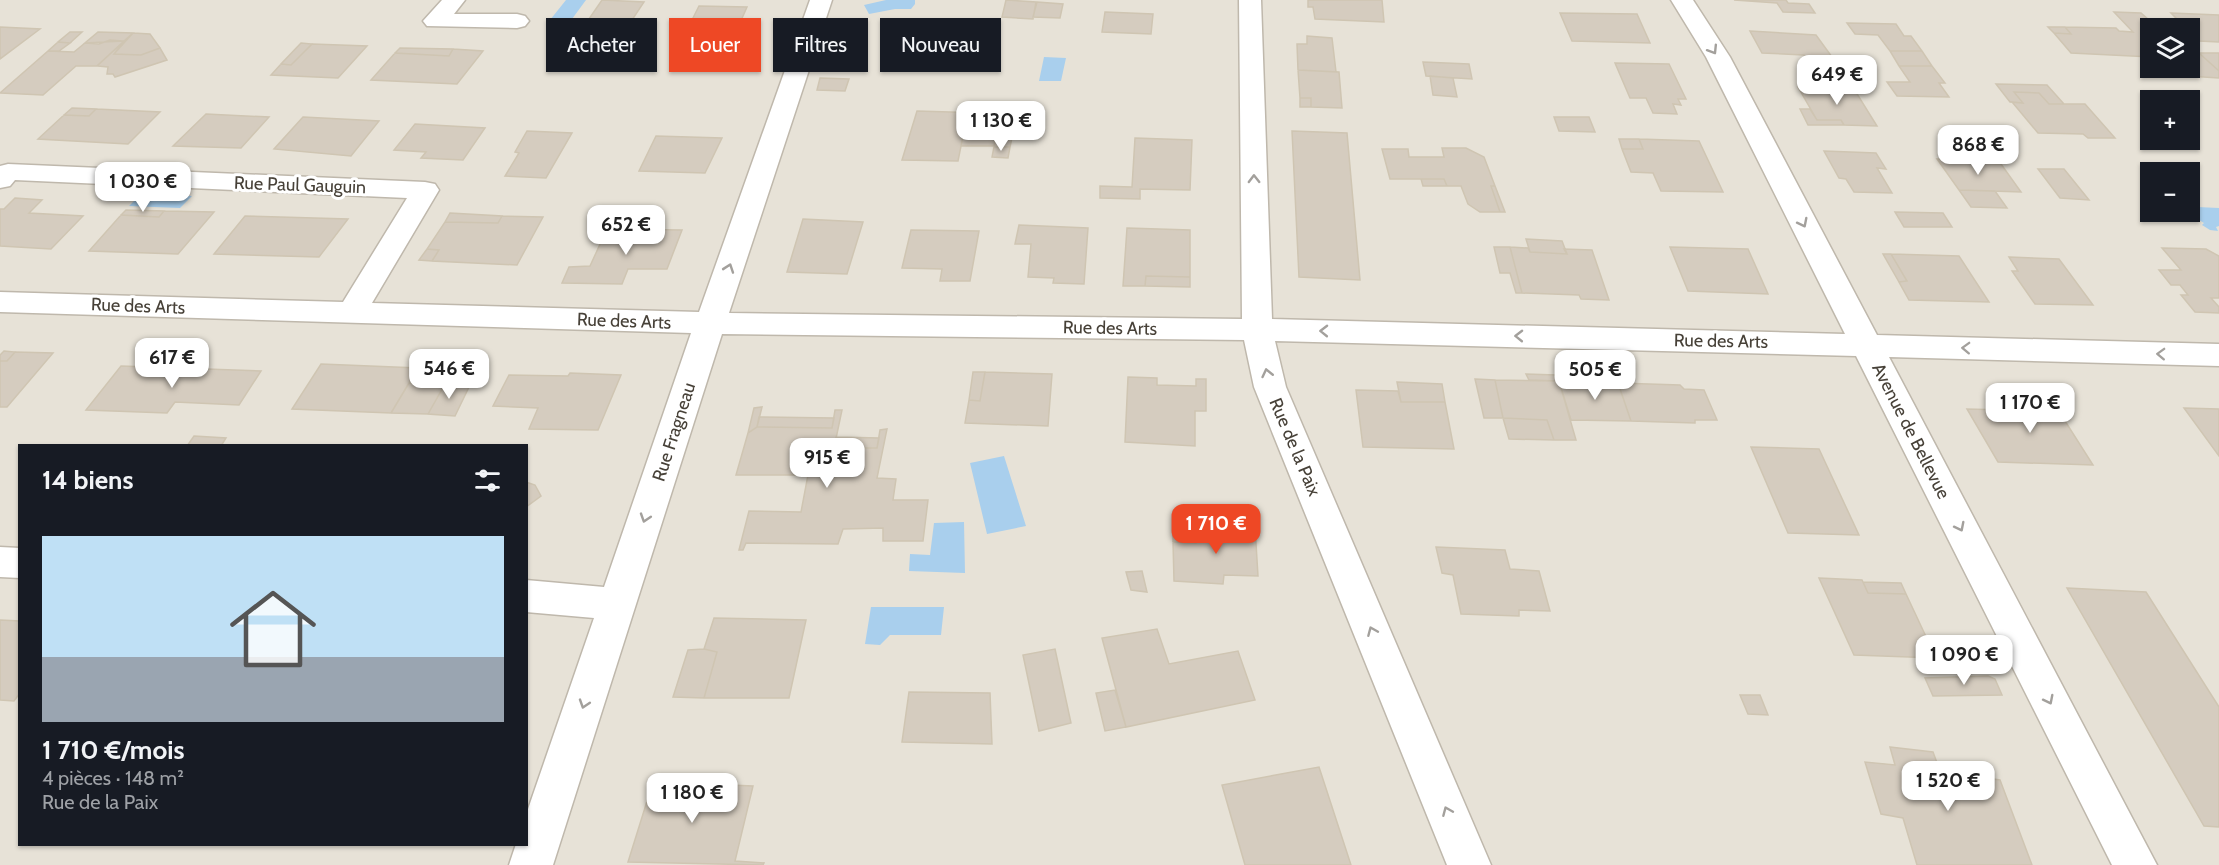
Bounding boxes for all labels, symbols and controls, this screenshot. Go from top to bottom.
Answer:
chip: Acheter [546,18,657,72]
chip: Louer [669,18,761,72]
chip: Filtres [773,18,868,72]
chip: Nouveau [880,18,1001,72]
map controls [2140,18,2200,222]
button: layers [2140,18,2200,78]
one-way arrow [1706,44,1718,54]
pin: 649 € [1795,55,1879,106]
text: 649 € [1811,62,1863,86]
button: + [2140,90,2200,150]
pin: 1 130 € [946,101,1056,152]
text: 1 130 € [970,108,1032,132]
pin: 868 € [1936,125,2020,176]
text: 868 € [1952,132,2004,156]
pin: 1 030 € [88,162,198,213]
button: − [2140,162,2200,222]
text: 1 030 € [109,169,177,193]
street label: Rue Paul Gauguin [234,172,366,198]
one-way arrow [1248,174,1260,183]
pin: 652 € [584,205,668,256]
text: 652 € [601,212,651,236]
one-way arrow [1796,216,1807,227]
one-way arrow [721,263,734,274]
street label: Rue des Arts [90,293,186,319]
street label: Rue des Arts [576,308,672,334]
street label: Rue des Arts [1063,316,1157,340]
one-way arrow [1319,325,1328,337]
one-way arrow [1514,329,1523,342]
street label: Rue des Arts [1674,329,1768,353]
pin: 617 € [130,338,214,389]
one-way arrow [1961,342,1970,354]
text: 617 € [149,345,195,369]
one-way arrow [2156,347,2165,360]
pin: 546 € [407,349,491,400]
pin: 505 € [1553,350,1637,401]
text: 546 € [423,356,475,380]
text: 505 € [1569,357,1621,381]
street label: Avenue de Bellevue [1867,359,1955,503]
one-way arrow [1261,368,1274,378]
street label: Rue Fragneau [648,380,700,484]
pin: 1 170 € [1975,383,2085,434]
text: 1 170 € [2000,390,2060,414]
street label: Rue de la Paix [1264,395,1326,500]
pin: 915 € [785,438,869,489]
text: 915 € [804,445,850,469]
text: 14 biens [42,464,133,496]
icon: filters [471,464,504,497]
pin: 1 710 € [1161,504,1271,555]
text: 1 710 € [1186,511,1246,535]
one-way arrow [640,512,653,523]
one-way arrow [1953,520,1964,531]
icon: home [219,575,327,683]
one-way arrow [1367,626,1379,637]
pin: 1 090 € [1909,635,2019,686]
text: 1 090 € [1930,642,1998,666]
one-way arrow [2042,694,2054,705]
one-way arrow [579,698,592,709]
text: 1 710 €/mois [42,734,184,766]
pin: 1 520 € [1893,761,2003,812]
text: 4 pièces · 148 m² [42,766,184,790]
text: 1 520 € [1916,768,1980,792]
pin: 1 180 € [637,773,747,824]
text: 1 180 € [661,780,723,804]
text: Rue de la Paix [42,790,158,814]
one-way arrow [1442,806,1454,817]

